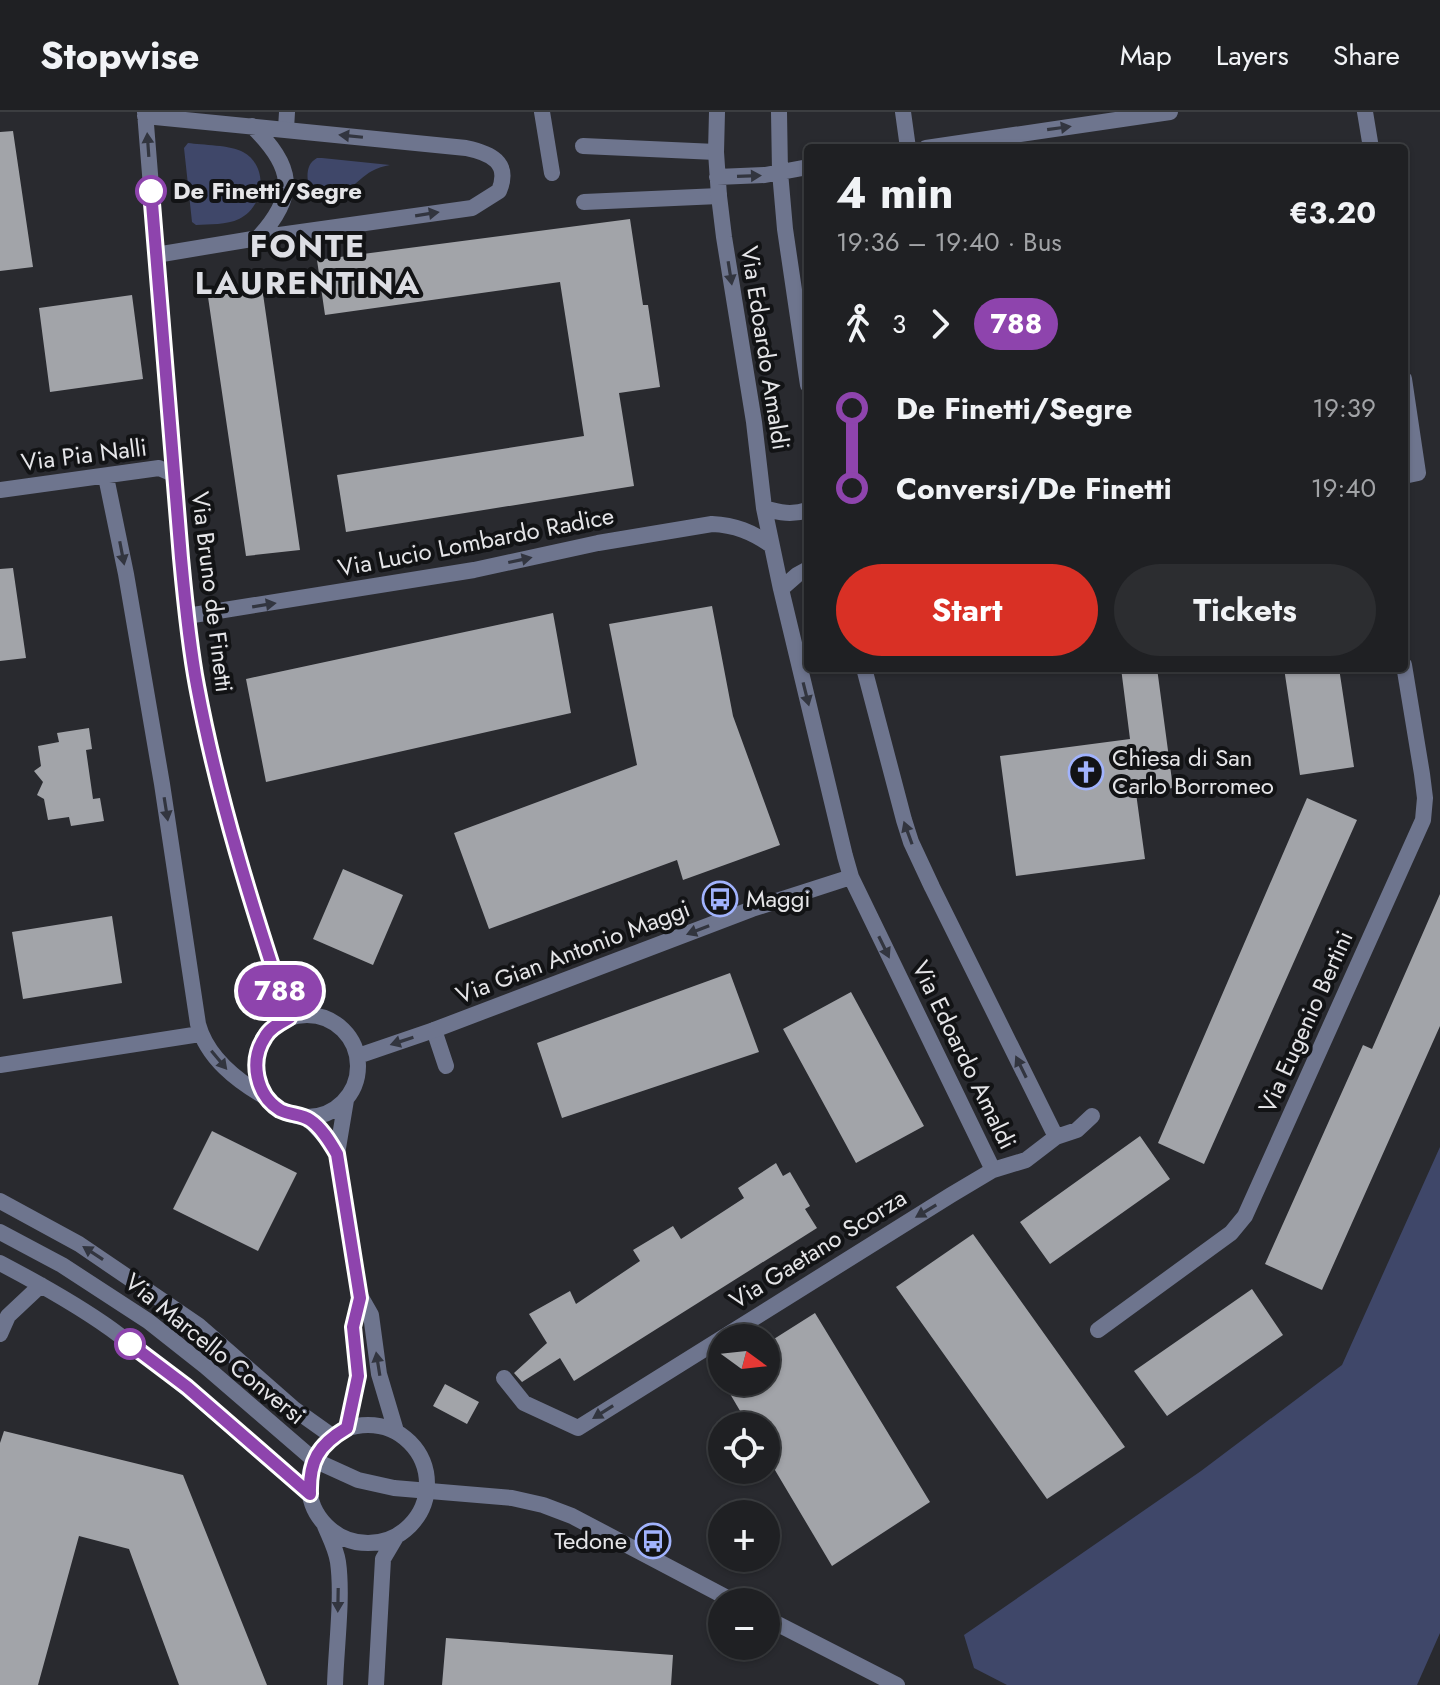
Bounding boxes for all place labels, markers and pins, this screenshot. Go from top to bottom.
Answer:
place label: De Finetti/Segre [173,173,362,208]
marker: De Finetti/Segre [136,176,166,206]
place label: Chiesa di San Carlo Borromeo [1112,740,1274,803]
church icon: Chiesa di San Carlo Borromeo [1067,753,1105,791]
bus stop icon: Maggi [701,880,739,918]
place label: Maggi [746,881,811,916]
unlabelled marker [115,1329,145,1359]
bus stop icon: Tedone [634,1522,672,1560]
place label: Tedone [554,1523,627,1558]

